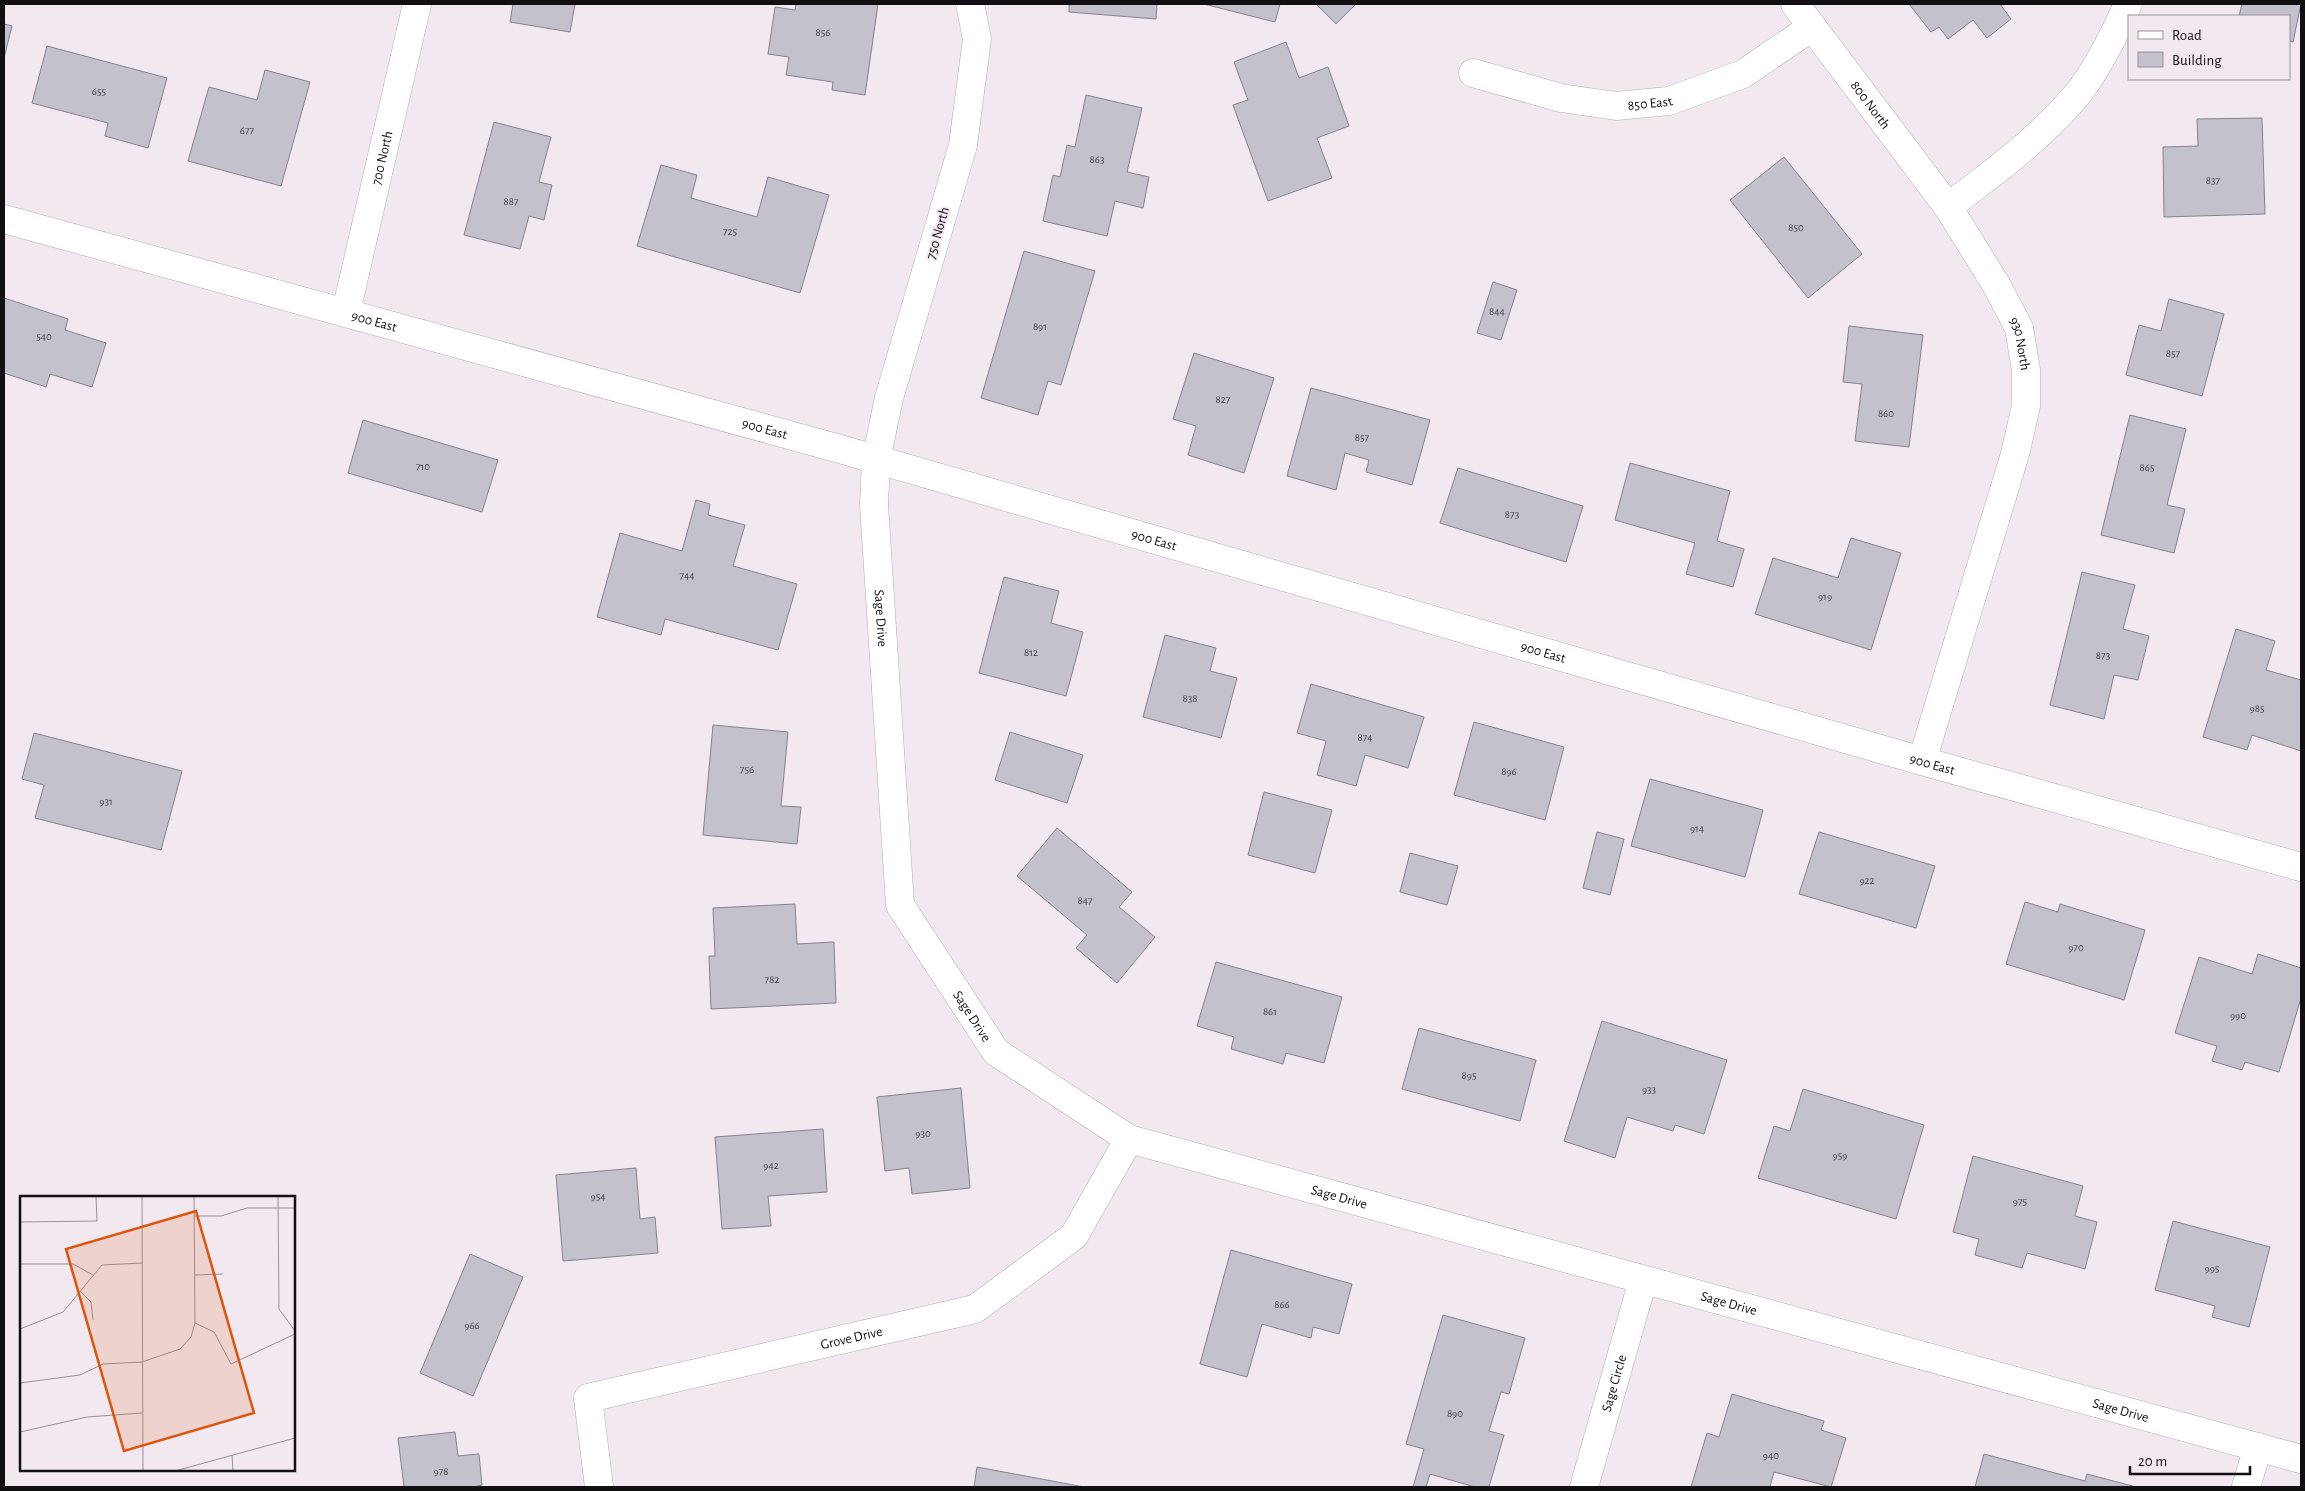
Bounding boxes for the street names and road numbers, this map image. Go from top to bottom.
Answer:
street label: 800 North [1848,79,1893,132]
street label: 850 East [1627,94,1675,113]
street label: 700 North [369,130,395,187]
street label: 750 North [924,206,952,261]
street label: 900 East [350,309,399,335]
street label: 930 North [2006,315,2032,371]
street label: 900 East [740,416,789,442]
street label: 900 East [1130,527,1179,554]
street label: Sage Drive [872,589,889,647]
street label: 900 East [1519,640,1568,666]
street label: 900 East [1908,752,1957,778]
street label: Sage Drive [950,989,993,1044]
street label: Sage Drive [1309,1183,1369,1212]
street label: Sage Drive [1699,1289,1758,1318]
street label: Grove Drive [819,1325,884,1352]
street label: Sage Circle [1600,1353,1629,1414]
street label: Sage Drive [2091,1396,2150,1425]

